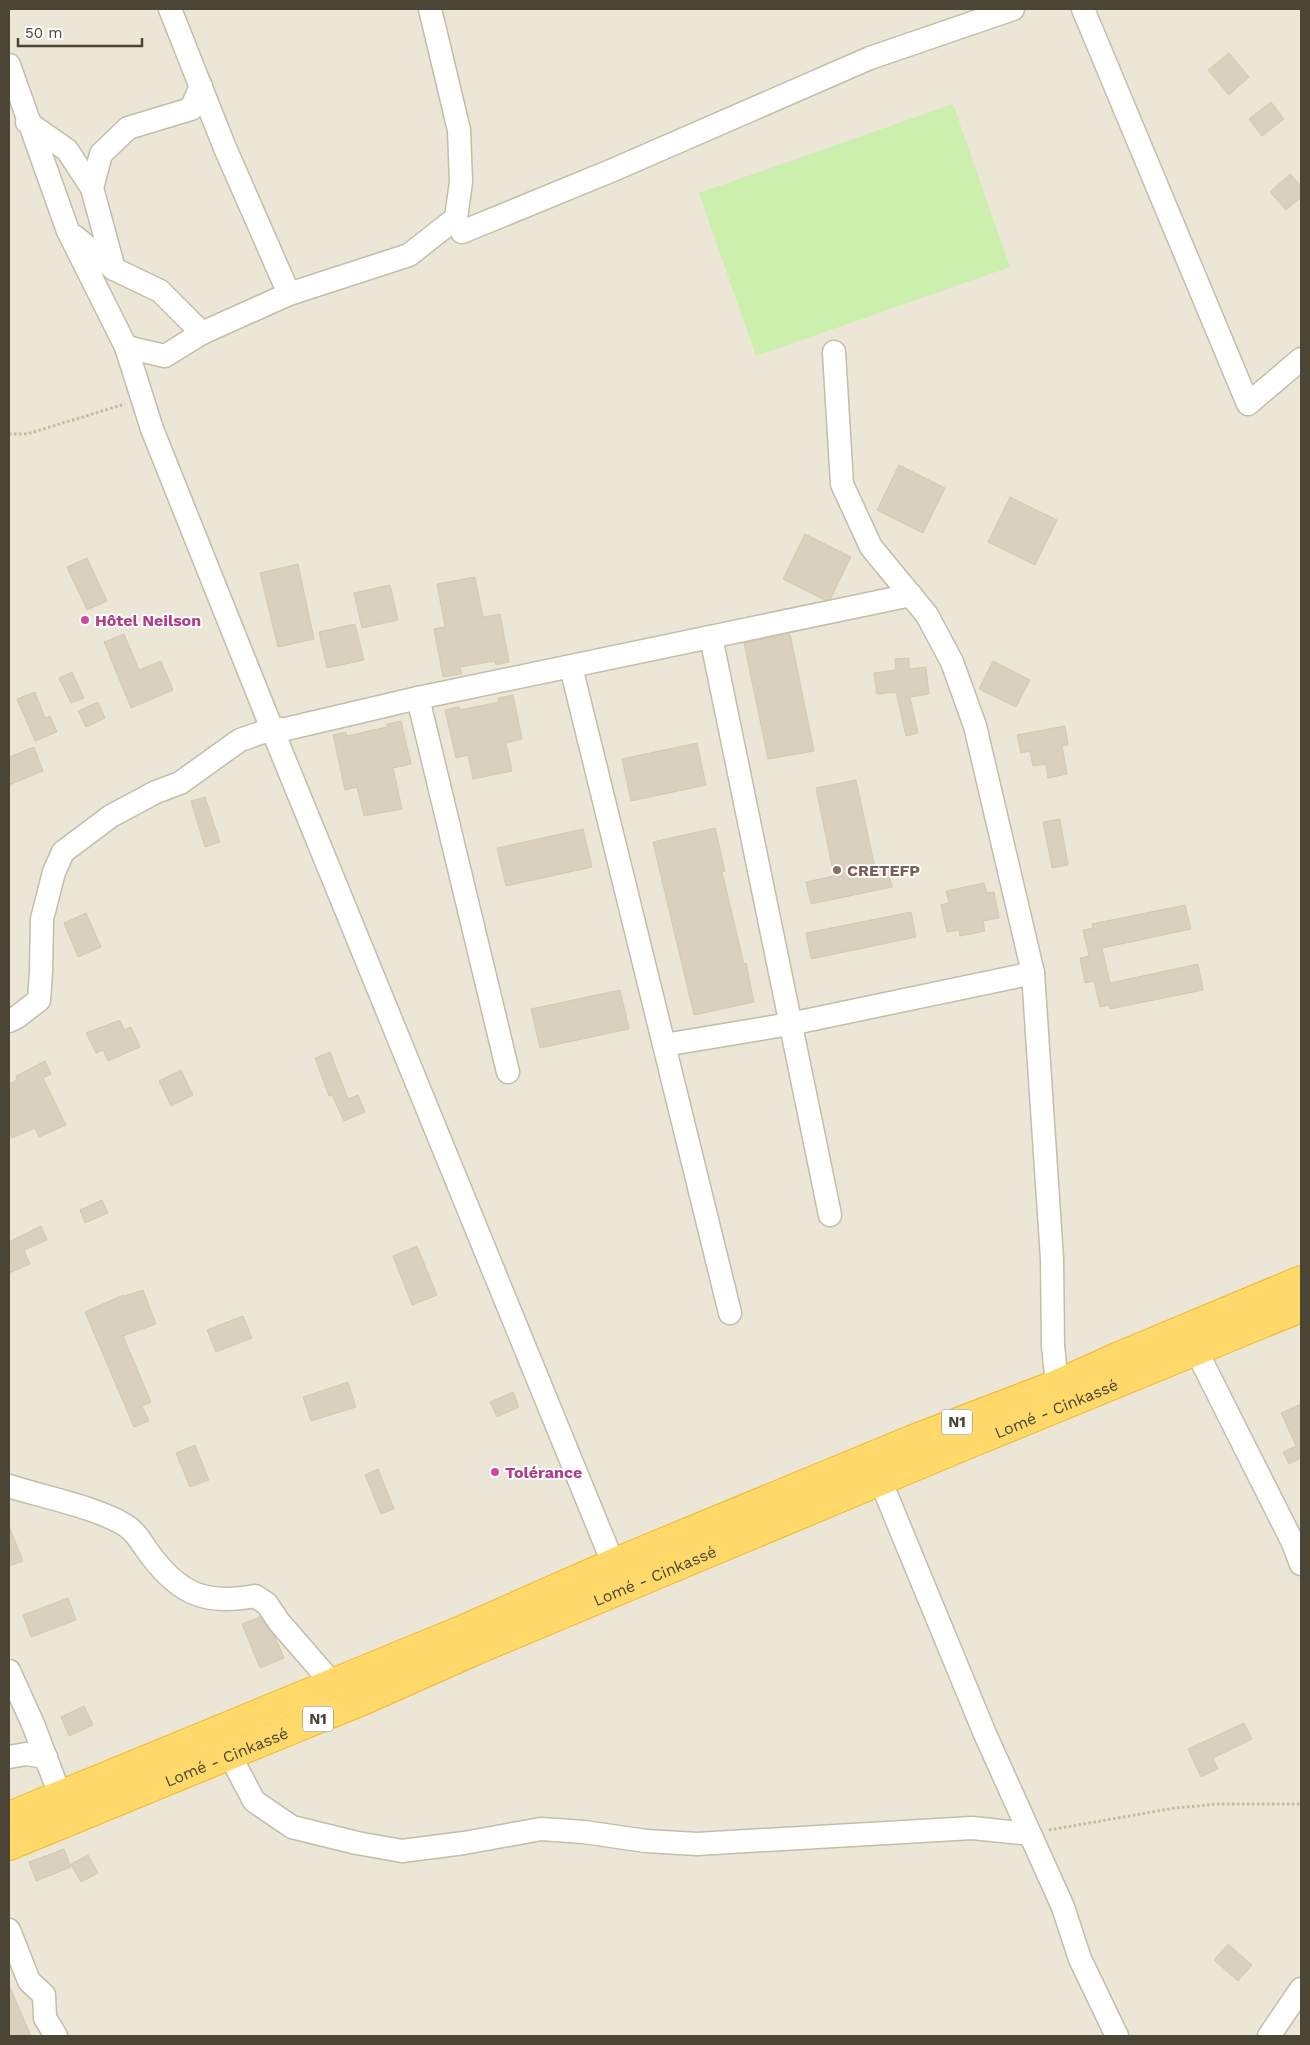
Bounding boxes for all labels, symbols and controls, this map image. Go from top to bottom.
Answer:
scale bar [18,15,141,47]
text: 50 m [25,24,62,42]
place label: Hôtel Neilson [95,611,201,630]
marker: Hôtel Neilson [79,614,91,626]
place label: CRETEFP [847,861,920,880]
marker: CRETEFP [831,864,843,876]
street label: Lomé - Cinkassé [992,1375,1121,1443]
road number: N1 [942,1410,972,1434]
place label: Tolérance [505,1463,582,1482]
marker: Tolérance [489,1466,501,1478]
street label: Lomé - Cinkassé [590,1542,719,1610]
road number: N1 [303,1706,333,1732]
street label: Lomé - Cinkassé [162,1723,291,1791]

